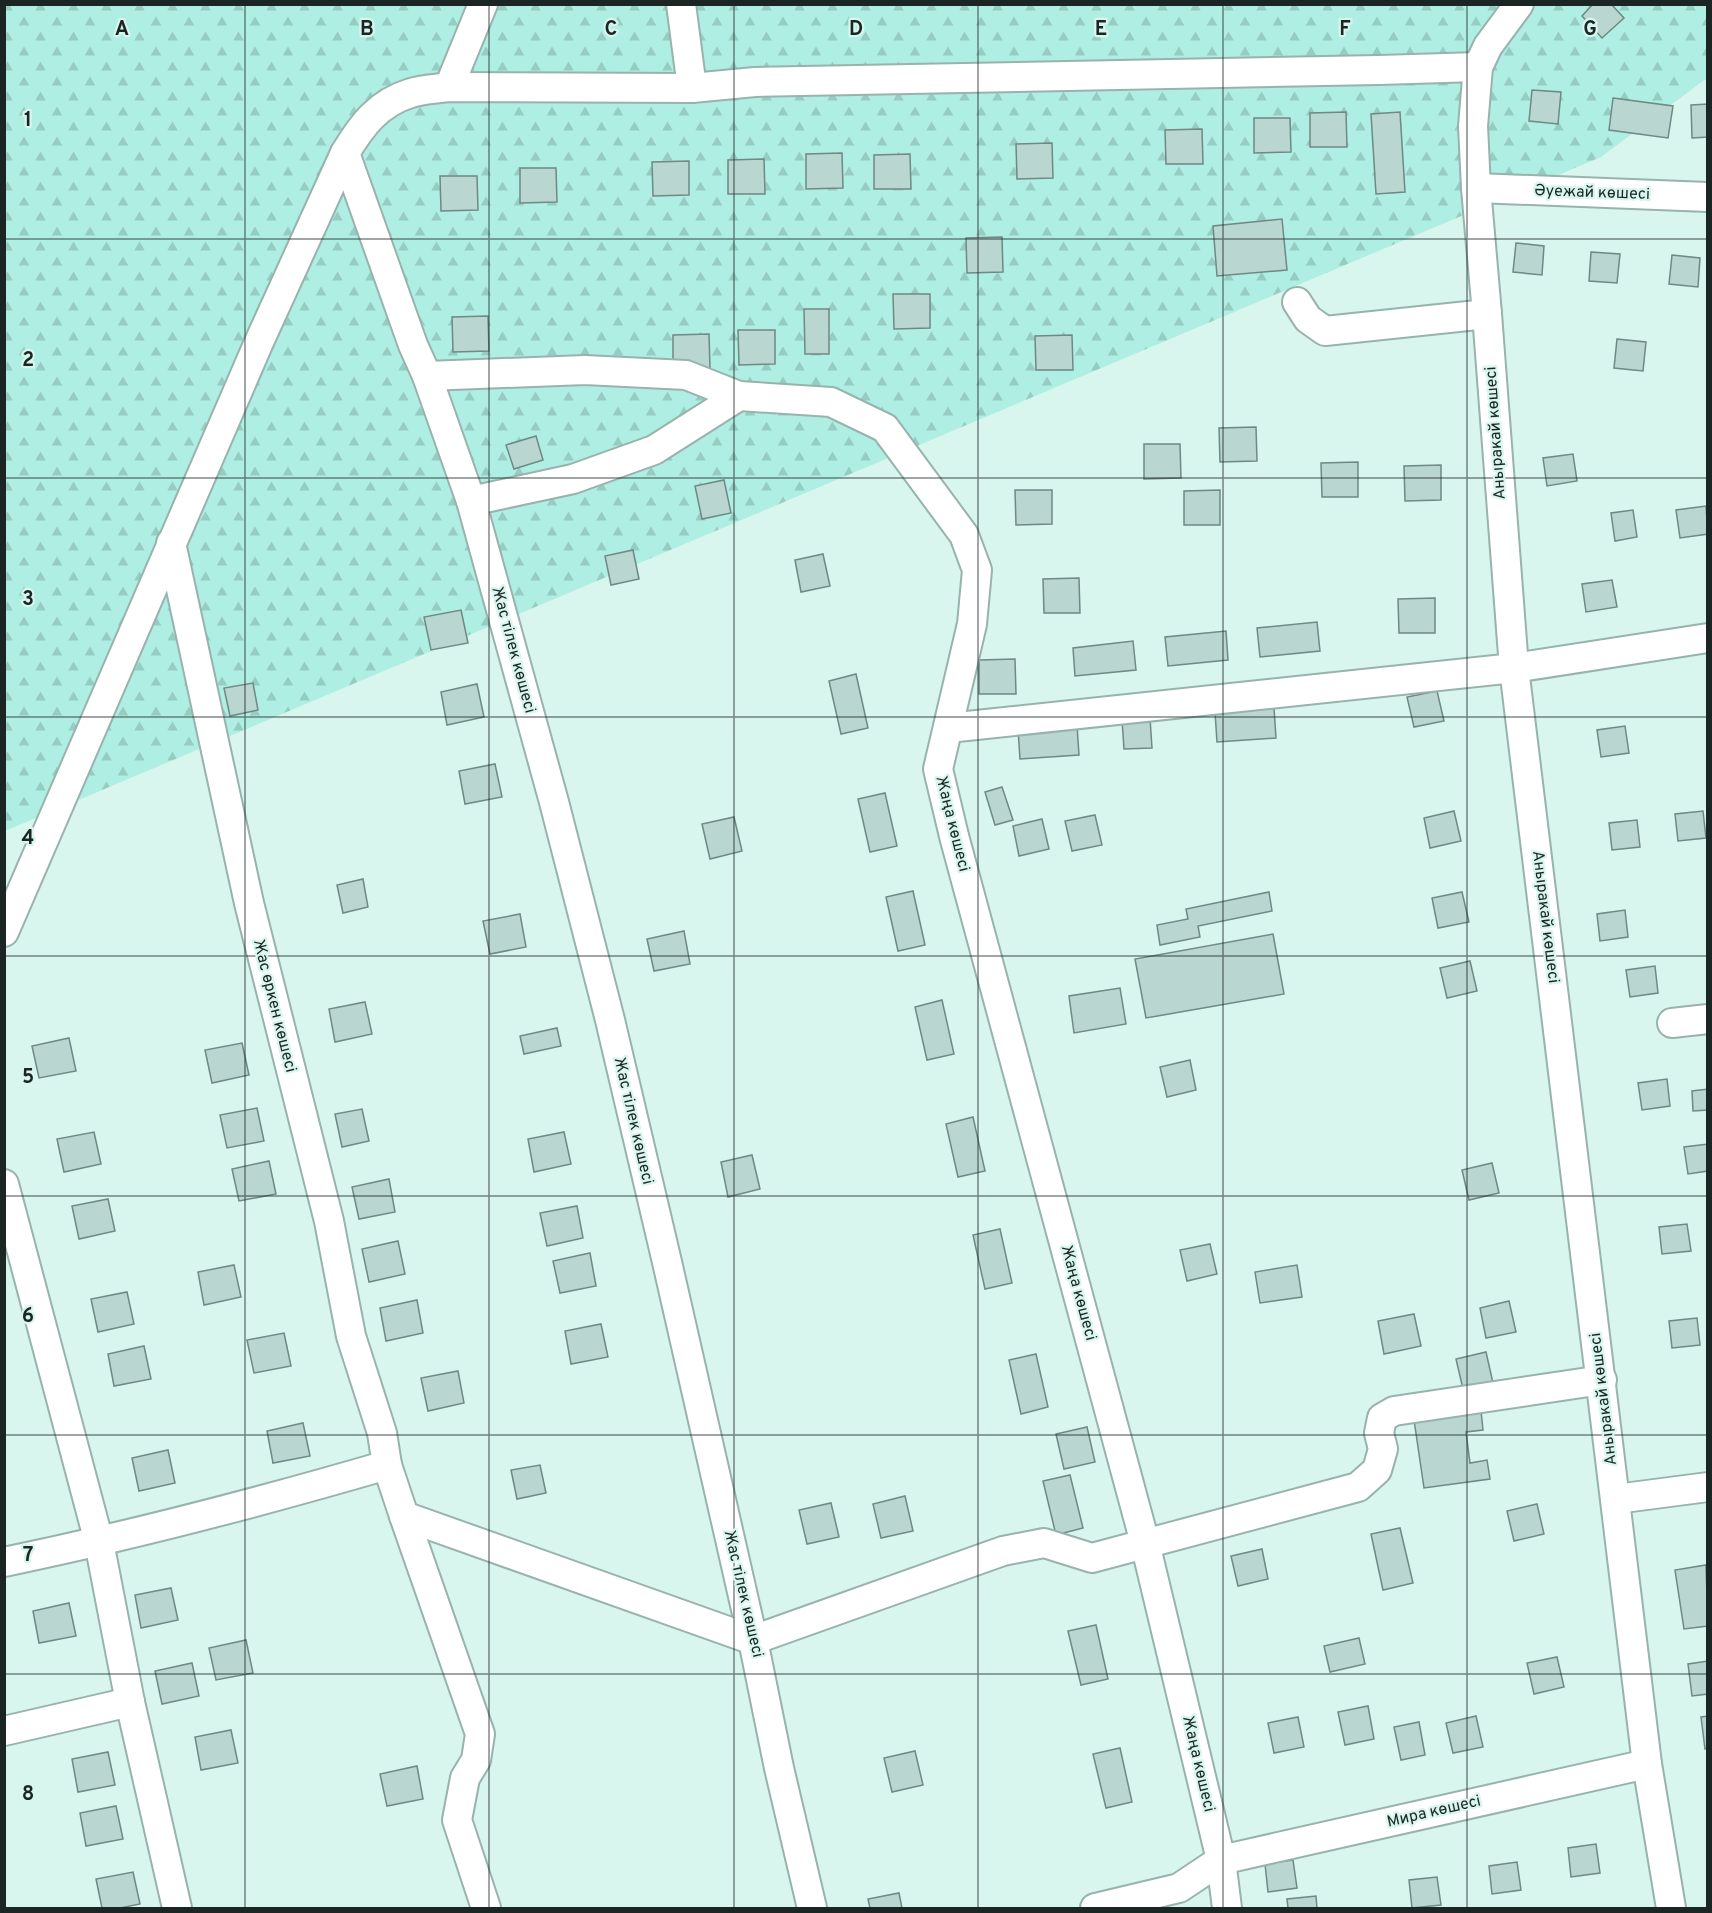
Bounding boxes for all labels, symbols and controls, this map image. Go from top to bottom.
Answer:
text: A [115,17,129,43]
text: B [360,17,374,43]
text: C [605,17,617,43]
text: D [849,17,863,43]
text: E [1095,17,1107,43]
text: F [1339,17,1351,43]
text: G [1583,17,1597,43]
text: 1 [24,108,32,134]
street label: Әуежай көшесі [1534,181,1650,205]
text: 2 [22,348,34,374]
street label: Аныракай көшесі [1481,366,1511,500]
street label: Жас тілек көшесі [486,585,540,715]
text: 3 [22,587,34,613]
street label: Жаңа көшесі [930,774,974,874]
text: 4 [22,826,34,852]
street label: Аныракай көшесі [1527,850,1563,984]
street label: Жас өркен көшесі [248,937,300,1075]
street label: Жас тілек көшесі [609,1055,657,1187]
text: 5 [22,1065,34,1091]
street label: Жаңа көшесі [1056,1243,1100,1343]
text: 6 [22,1304,34,1330]
street label: Аныракай көшесі [1586,1332,1622,1466]
street label: Жас тілек көшесі [719,1528,767,1660]
text: 7 [23,1543,33,1569]
street label: Жаңа көшесі [1177,1714,1219,1814]
text: 8 [22,1782,34,1808]
street label: Мира көшесі [1385,1791,1483,1833]

